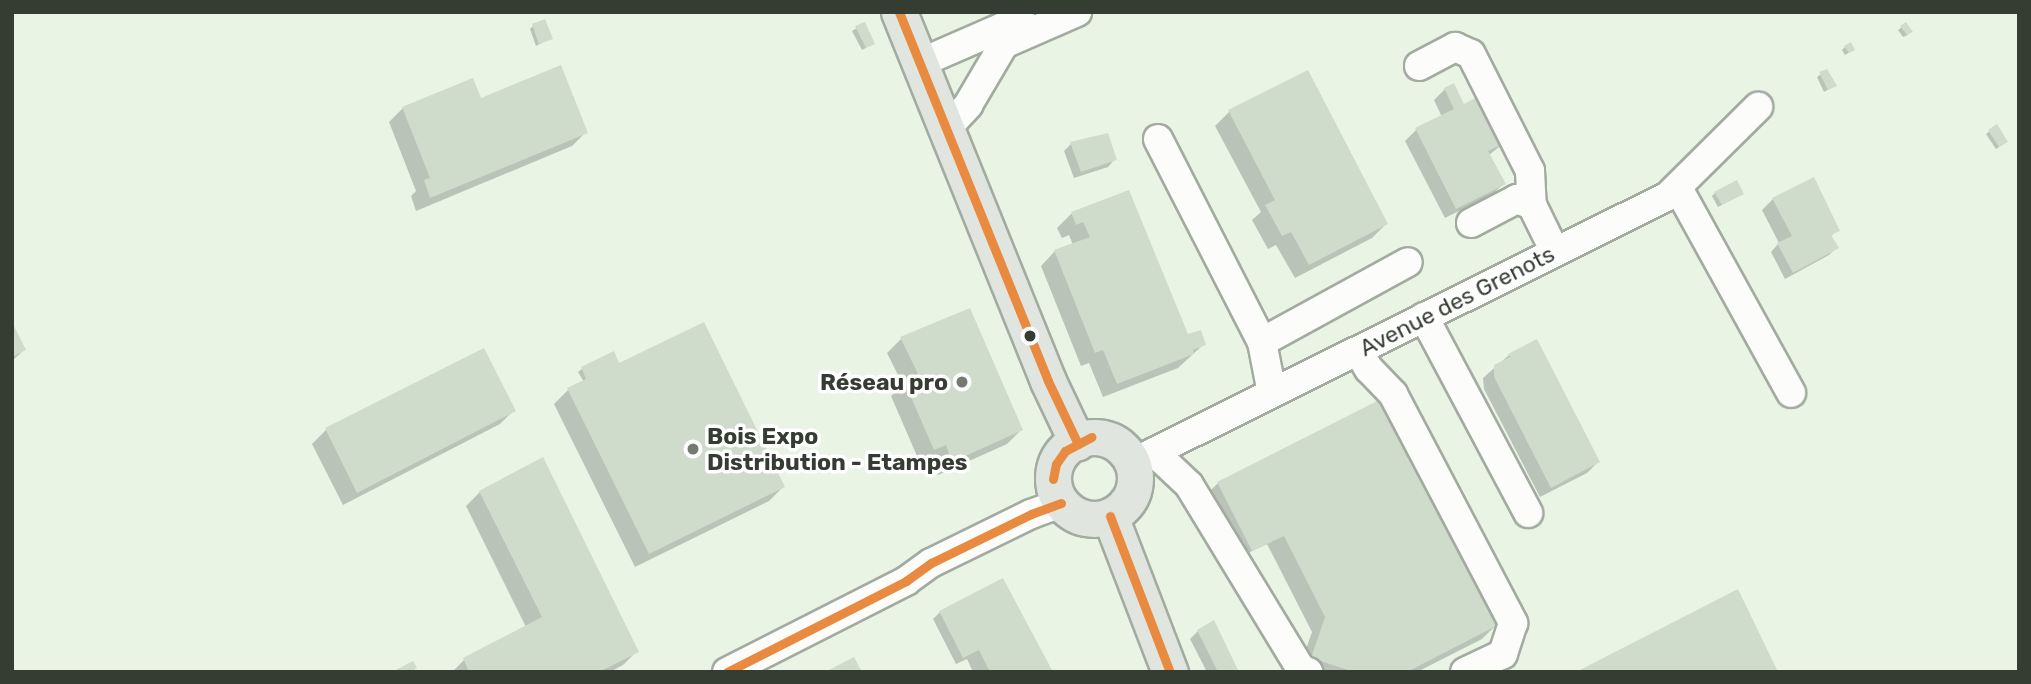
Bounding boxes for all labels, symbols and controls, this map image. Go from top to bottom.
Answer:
street label: Avenue des Grenots [1355,240,1559,362]
unlabelled marker [1023,329,1037,343]
place label: Réseau pro [820,368,948,396]
marker: Réseau pro [954,374,970,390]
place label: Bois Expo Distribution - Etampes [707,422,968,476]
marker: Bois Expo Distribution - Etampes [685,441,701,457]

